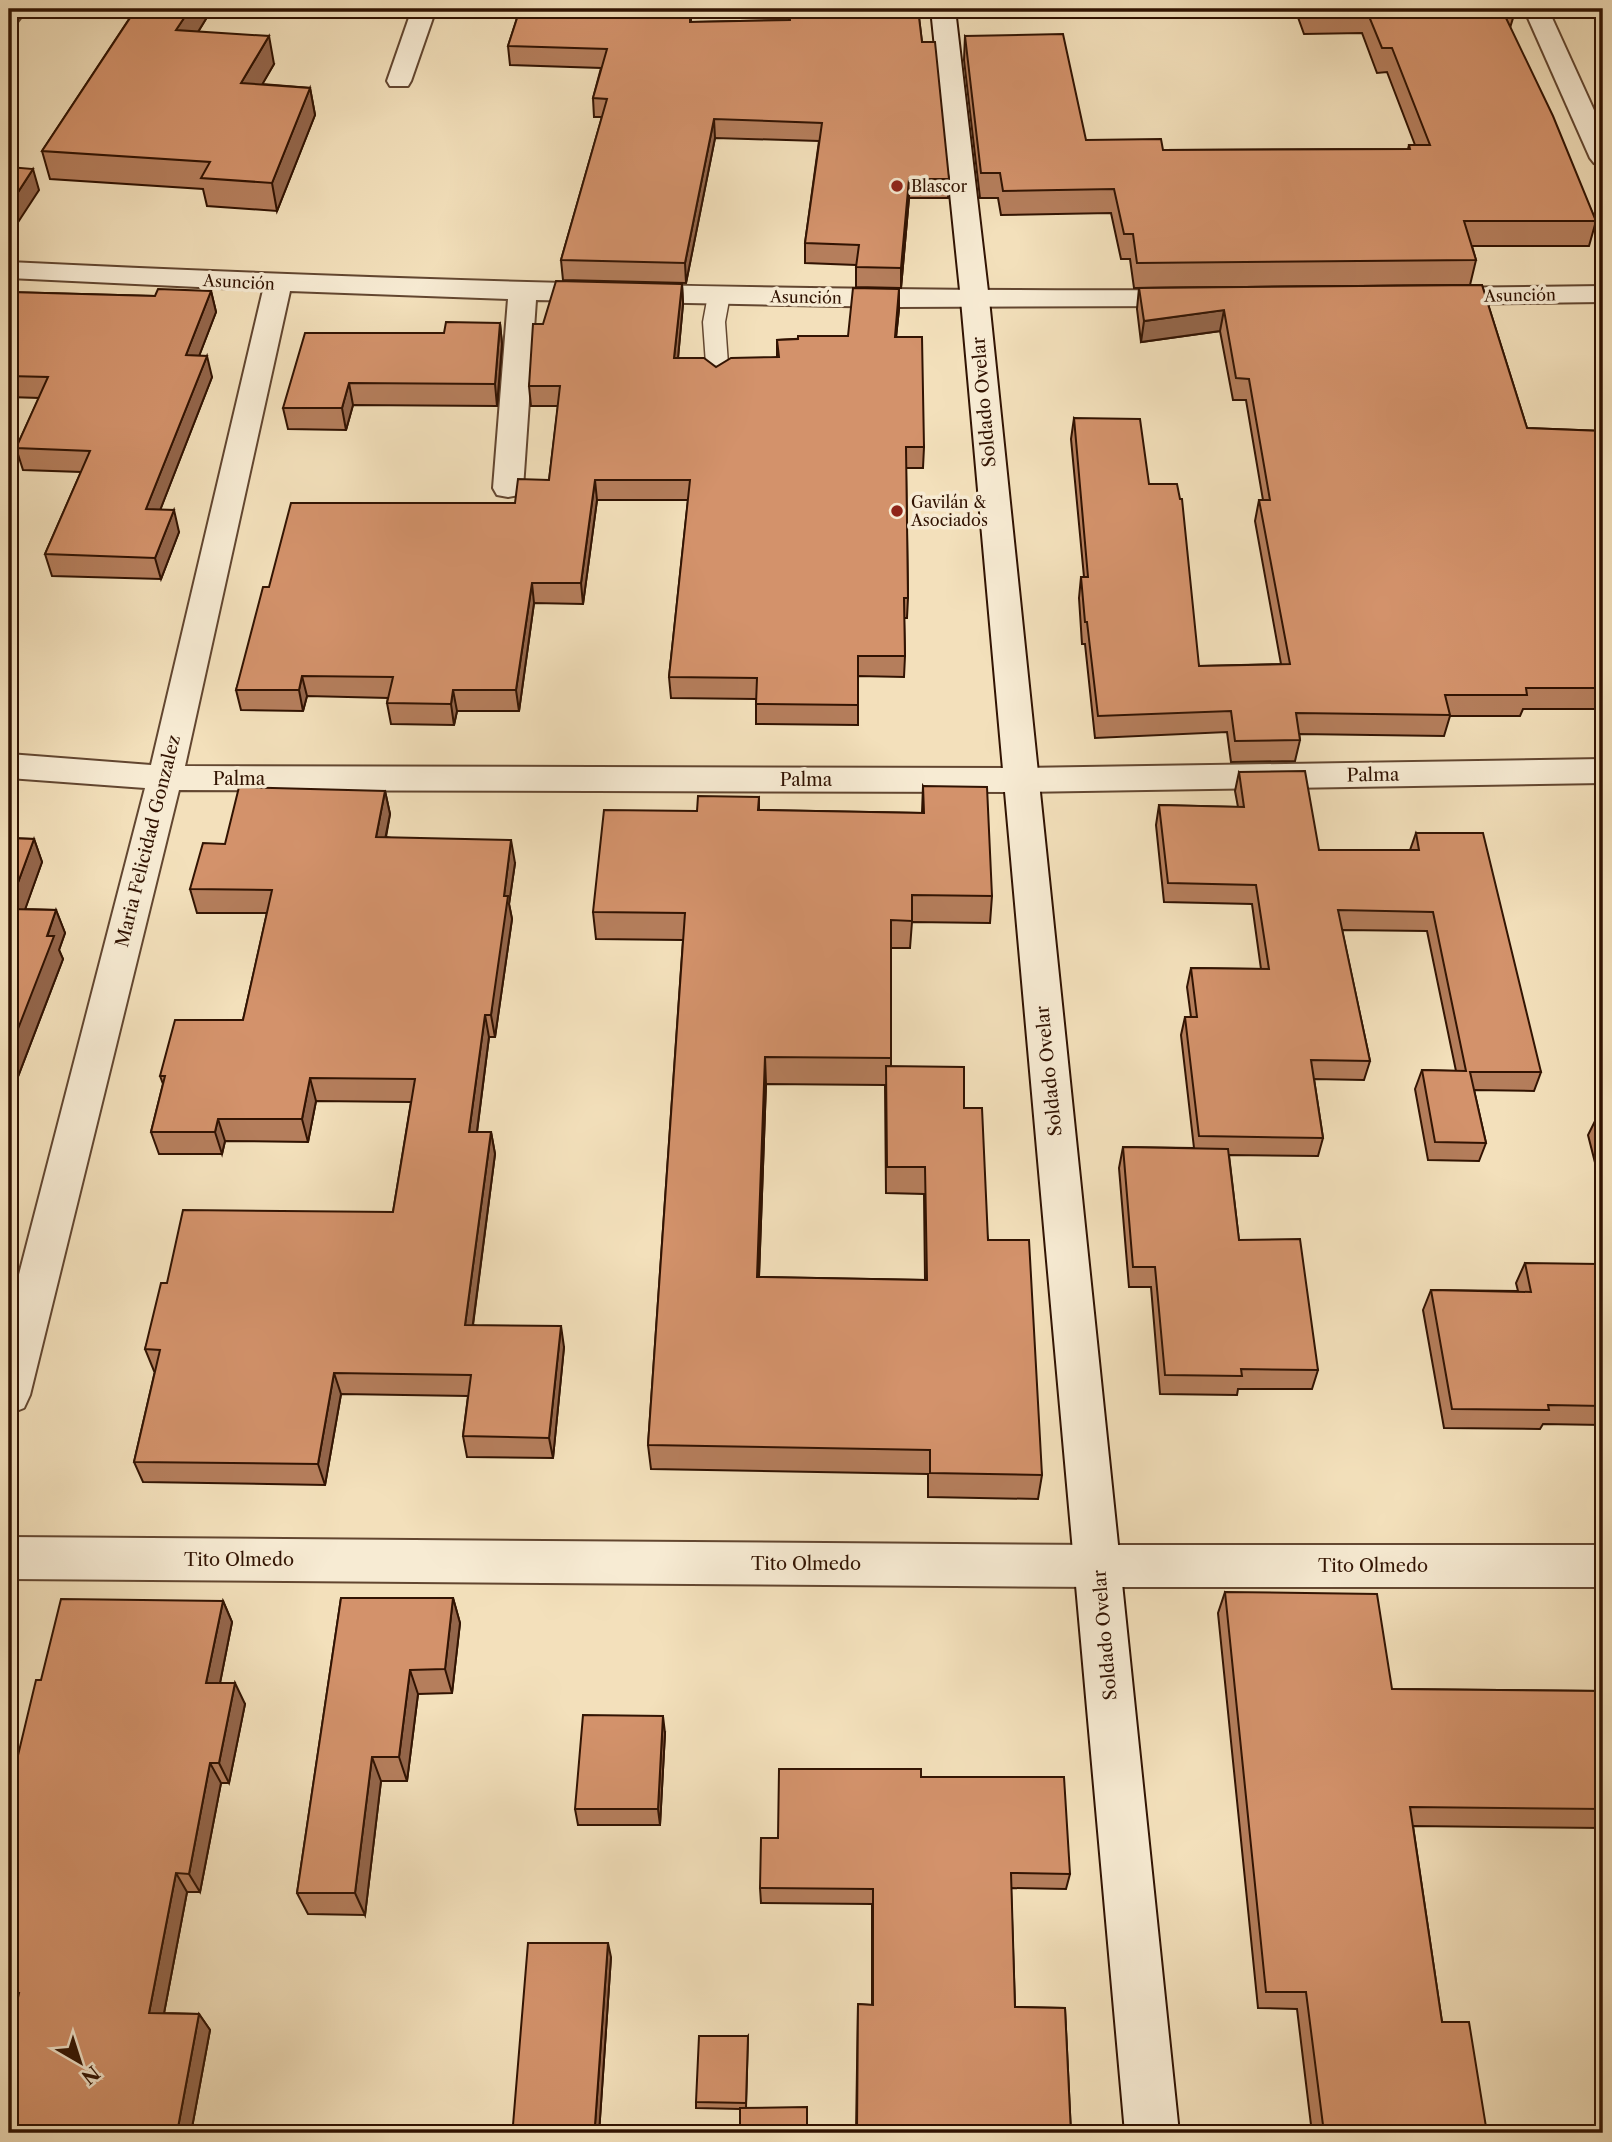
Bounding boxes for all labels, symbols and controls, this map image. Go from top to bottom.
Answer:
place label: Blascor [911,176,967,196]
marker: Blascor [889,178,905,194]
street label: Asunción [202,270,275,294]
street label: Asunción [1483,284,1556,306]
street label: Asunción [769,286,842,308]
street label: Soldado Ovelar [967,335,1001,468]
place label: Gavilán & Asociados [910,492,988,530]
marker: Gavilán & Asociados [889,503,905,519]
street label: Maria Felicidad Gonzalez [111,733,185,949]
street label: Palma [1346,764,1400,786]
street label: Palma [213,768,266,790]
street label: Palma [780,769,833,791]
street label: Soldado Ovelar [1031,1004,1067,1137]
street label: Tito Olmedo [184,1549,294,1571]
street label: Tito Olmedo [751,1553,861,1575]
street label: Tito Olmedo [1318,1555,1428,1577]
street label: Soldado Ovelar [1088,1568,1122,1701]
north arrow [46,2026,116,2096]
text: N [77,2061,104,2089]

